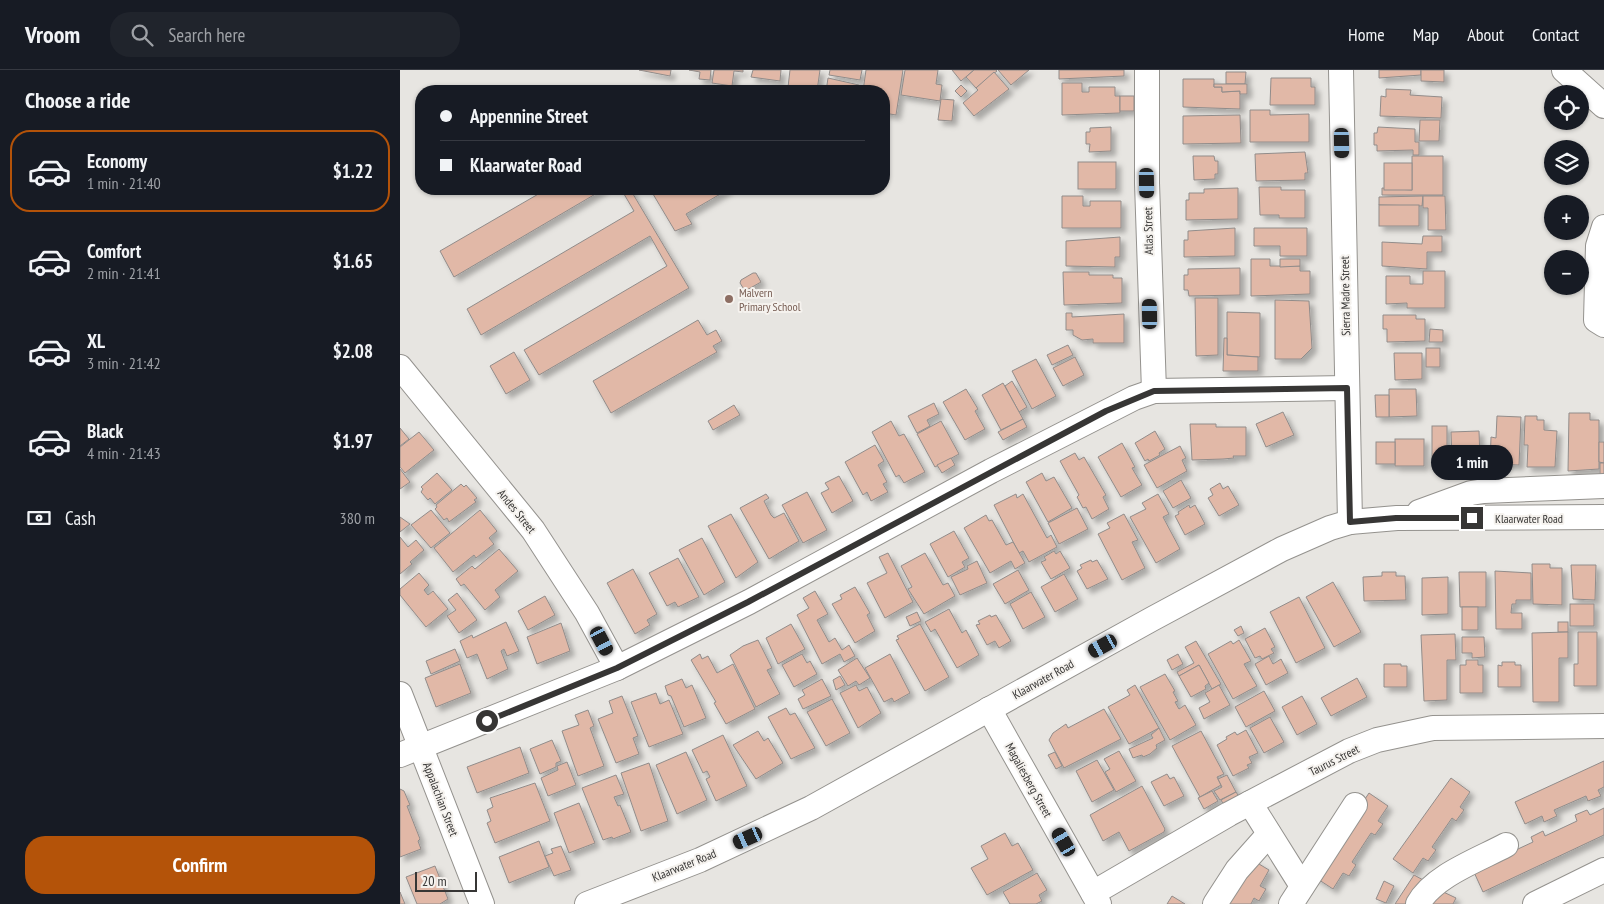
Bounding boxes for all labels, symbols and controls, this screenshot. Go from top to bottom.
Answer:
search box [110,12,460,57]
text: Vroom [25,19,80,50]
icon: search [128,21,156,49]
text: Search here [168,23,245,47]
text: Home [1348,23,1385,46]
text: Map [1413,23,1439,46]
text: About [1467,23,1504,46]
text: Contact [1532,23,1579,46]
map controls [1544,85,1589,295]
button: locate [1544,85,1589,130]
text: Choose a ride [25,86,130,114]
text: Appennine Street [470,104,588,128]
car [1334,128,1349,158]
button: layers [1544,140,1589,185]
icon: car [27,149,72,194]
text: Economy [87,149,147,173]
text: Klaarwater Road [470,153,582,177]
text: $1.22 [333,159,373,183]
car [1139,168,1154,198]
text: 1 min · 21:40 [87,173,161,193]
button: + [1544,195,1589,240]
street label: Atlas Street [1140,206,1156,255]
icon: car [27,239,72,284]
text: Comfort [87,239,141,263]
text: $1.65 [333,249,373,273]
button: − [1544,250,1589,295]
street label: Sierra Madre Street [1337,255,1353,336]
text: 2 min · 21:41 [87,263,161,283]
place label: Malvern Primary School [739,285,801,314]
marker: Malvern Primary School [723,293,735,305]
car [1142,299,1157,329]
icon: car [27,329,72,374]
text: XL [87,329,105,353]
text: $2.08 [333,339,373,363]
text: 3 min · 21:42 [87,353,161,373]
icon: car [27,419,72,464]
text: Black [87,419,123,443]
text: $1.97 [333,429,373,453]
text: 4 min · 21:43 [87,443,161,463]
callout: 1 min [1431,446,1513,480]
text: 1 min [1456,452,1488,472]
street label: Andes Street [495,486,540,537]
icon: cash [25,504,53,532]
text: Cash [65,506,96,530]
route end [1461,507,1483,529]
text: 380 m [340,508,375,528]
street label: Klaarwater Road [1495,511,1563,526]
car [588,624,615,658]
car [1086,632,1119,660]
street label: Klaarwater Road [1010,656,1076,702]
route start [476,710,498,732]
street label: Magaliesberg Street [1002,740,1056,820]
street label: Taurus Street [1306,741,1362,779]
street label: Appalachian Street [420,760,462,839]
car [731,825,764,851]
car [1050,825,1077,859]
button: Confirm [25,836,375,894]
street label: Klaarwater Road [650,845,718,885]
scale bar [415,869,478,892]
text: 20 m [422,872,447,890]

